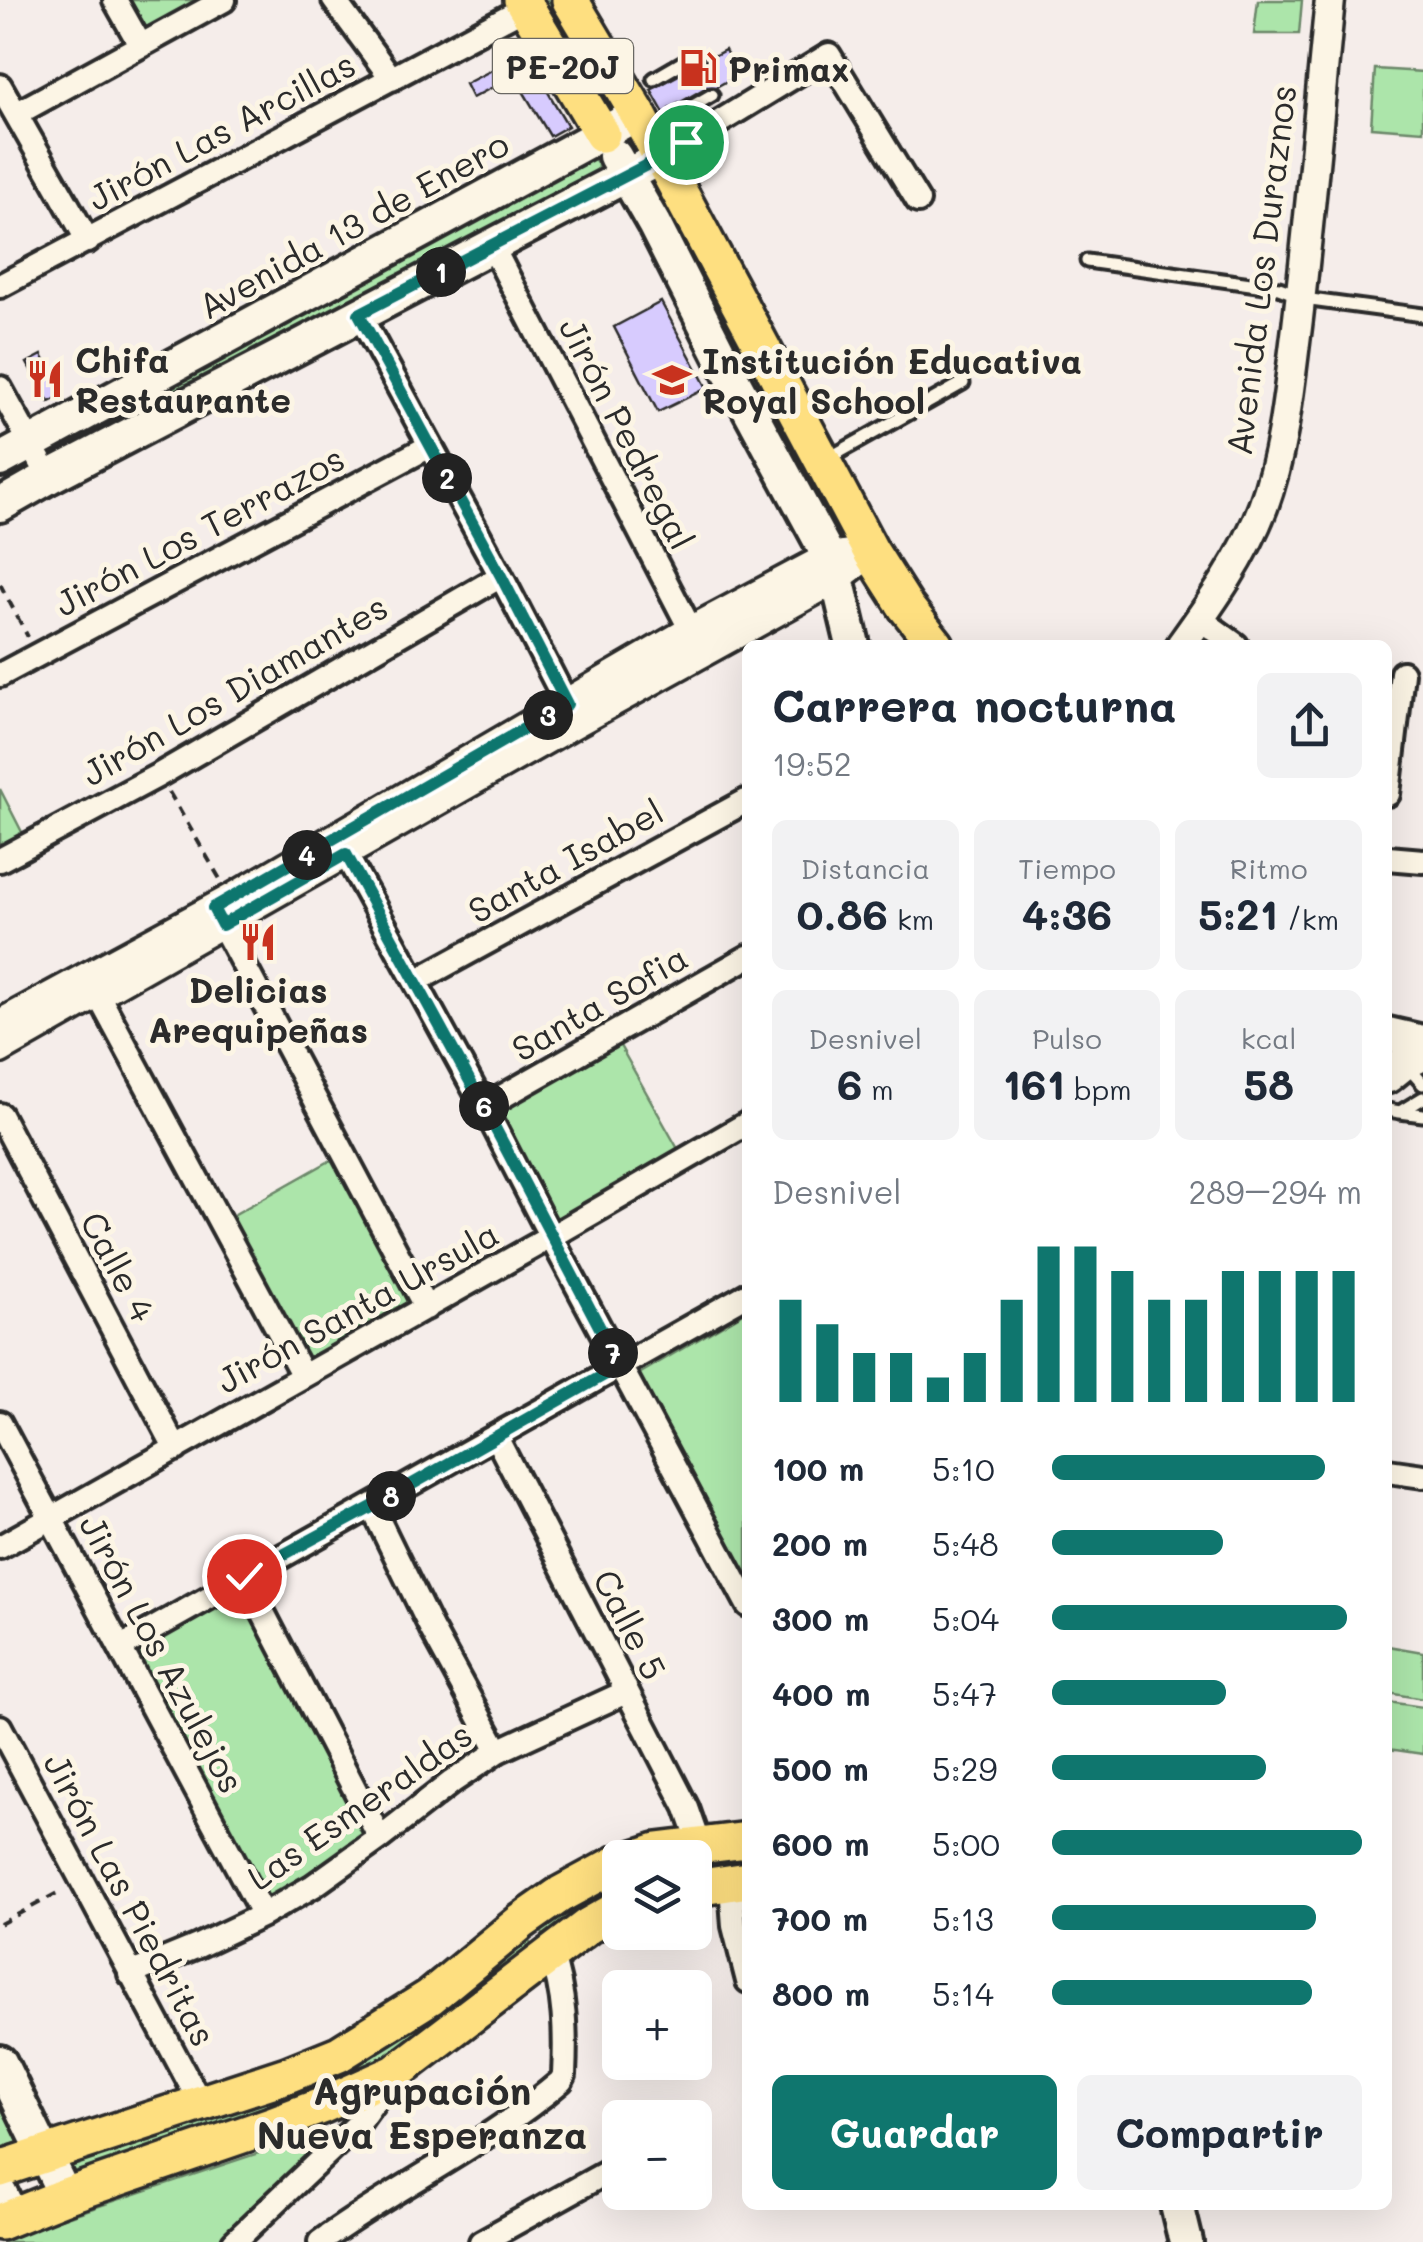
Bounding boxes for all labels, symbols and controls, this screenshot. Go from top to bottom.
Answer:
road number: PE-20J [493,39,633,93]
street label: Jirón Las Arcillas [79,40,363,220]
place label: Primax [728,45,850,91]
fuel station icon: Primax [677,47,719,89]
street label: Avenida Los Duraznos [1214,82,1306,458]
pin [644,100,729,185]
icon: arrive [659,115,714,170]
street label: Avenida 13 de Enero [191,121,515,327]
pin: 1 [416,247,466,297]
street label: Jirón Pedregal [550,309,706,557]
place label: Chifa Restaurante [75,336,291,422]
place label: Institución Educativa Royal School [702,337,1082,423]
restaurant icon: Chifa Restaurante [24,358,66,400]
school or university icon: Institución Educativa Royal School [651,359,693,401]
street label: Jirón Los Terrazos [46,434,352,626]
pin: 2 [422,453,472,503]
text: 2 [439,460,455,496]
street label: Jirón Los Diamantes [73,583,395,795]
button: share [1257,673,1362,778]
text: Carrera nocturna [772,675,1177,733]
pin: 3 [523,690,573,740]
text: 3 [540,697,556,733]
text: 19:52 [772,742,852,784]
street label: Santa Isabel [459,787,671,933]
pin: 4 [282,830,332,880]
text: 4 [298,837,316,873]
text: Distancia [801,850,930,886]
text: Tiempo [1018,850,1116,886]
text: Ritmo [1230,850,1308,886]
text: 0.86 [797,886,888,941]
text: 4:36 [1022,886,1112,941]
text: 5:21 [1198,886,1278,941]
text: km [888,901,934,937]
text: /km [1278,901,1339,937]
restaurant icon: Delicias Arequipeñas [237,921,279,963]
street label: Santa Sofia [503,933,695,1071]
place label: Delicias Arequipeñas [148,966,368,1052]
text: Desnivel [809,1020,922,1056]
text: Pulso [1032,1020,1102,1056]
text: kcal [1241,1020,1297,1056]
text: 6 [837,1056,862,1111]
text: 161 [1002,1056,1065,1111]
text: 58 [1243,1056,1294,1111]
text: m [862,1071,894,1107]
text: bpm [1065,1071,1132,1107]
pin: 6 [459,1081,509,1131]
text: 6 [476,1088,492,1124]
text: Desnivel [772,1170,902,1212]
text: 289–294 m [1188,1170,1362,1212]
street label: Calle 4 [71,1203,167,1329]
street label: Jirón Santa Ursula [208,1209,506,1403]
pin: 7 [588,1328,638,1378]
text: 7 [605,1335,621,1371]
text: 100 m [772,1447,864,1489]
text: 5:10 [932,1447,995,1489]
pin: 8 [366,1471,416,1521]
text: 8 [382,1478,400,1514]
street label: Jirón Los Azulejos [70,1506,256,1800]
text: 200 m [772,1522,868,1564]
text: 5:48 [932,1522,999,1564]
pin [202,1534,287,1619]
icon: check [217,1549,272,1604]
street label: Calle 5 [584,1561,678,1687]
text: 300 m [772,1597,869,1639]
text: 5:04 [932,1597,999,1639]
text: 400 m [772,1672,870,1714]
text: 5:47 [932,1672,997,1714]
street label: Las Esmeraldas [238,1710,480,1900]
street label: Jirón Las Piedritas [34,1744,228,2054]
text: 500 m [772,1747,869,1789]
text: 5:29 [932,1747,997,1789]
text: 600 m [772,1822,869,1864]
text: 5:00 [932,1822,1000,1864]
map controls [602,1840,712,2210]
button: layers [602,1840,712,1950]
text: 700 m [772,1897,868,1939]
text: 5:13 [932,1897,994,1939]
button: + [602,1970,712,2080]
text: 800 m [772,1972,870,2014]
text: 5:14 [932,1972,994,2014]
district label: Agrupación Nueva Esperanza [257,2065,587,2159]
button: Guardar [772,2075,1057,2190]
button: Compartir [1077,2075,1362,2190]
button: − [602,2100,712,2210]

